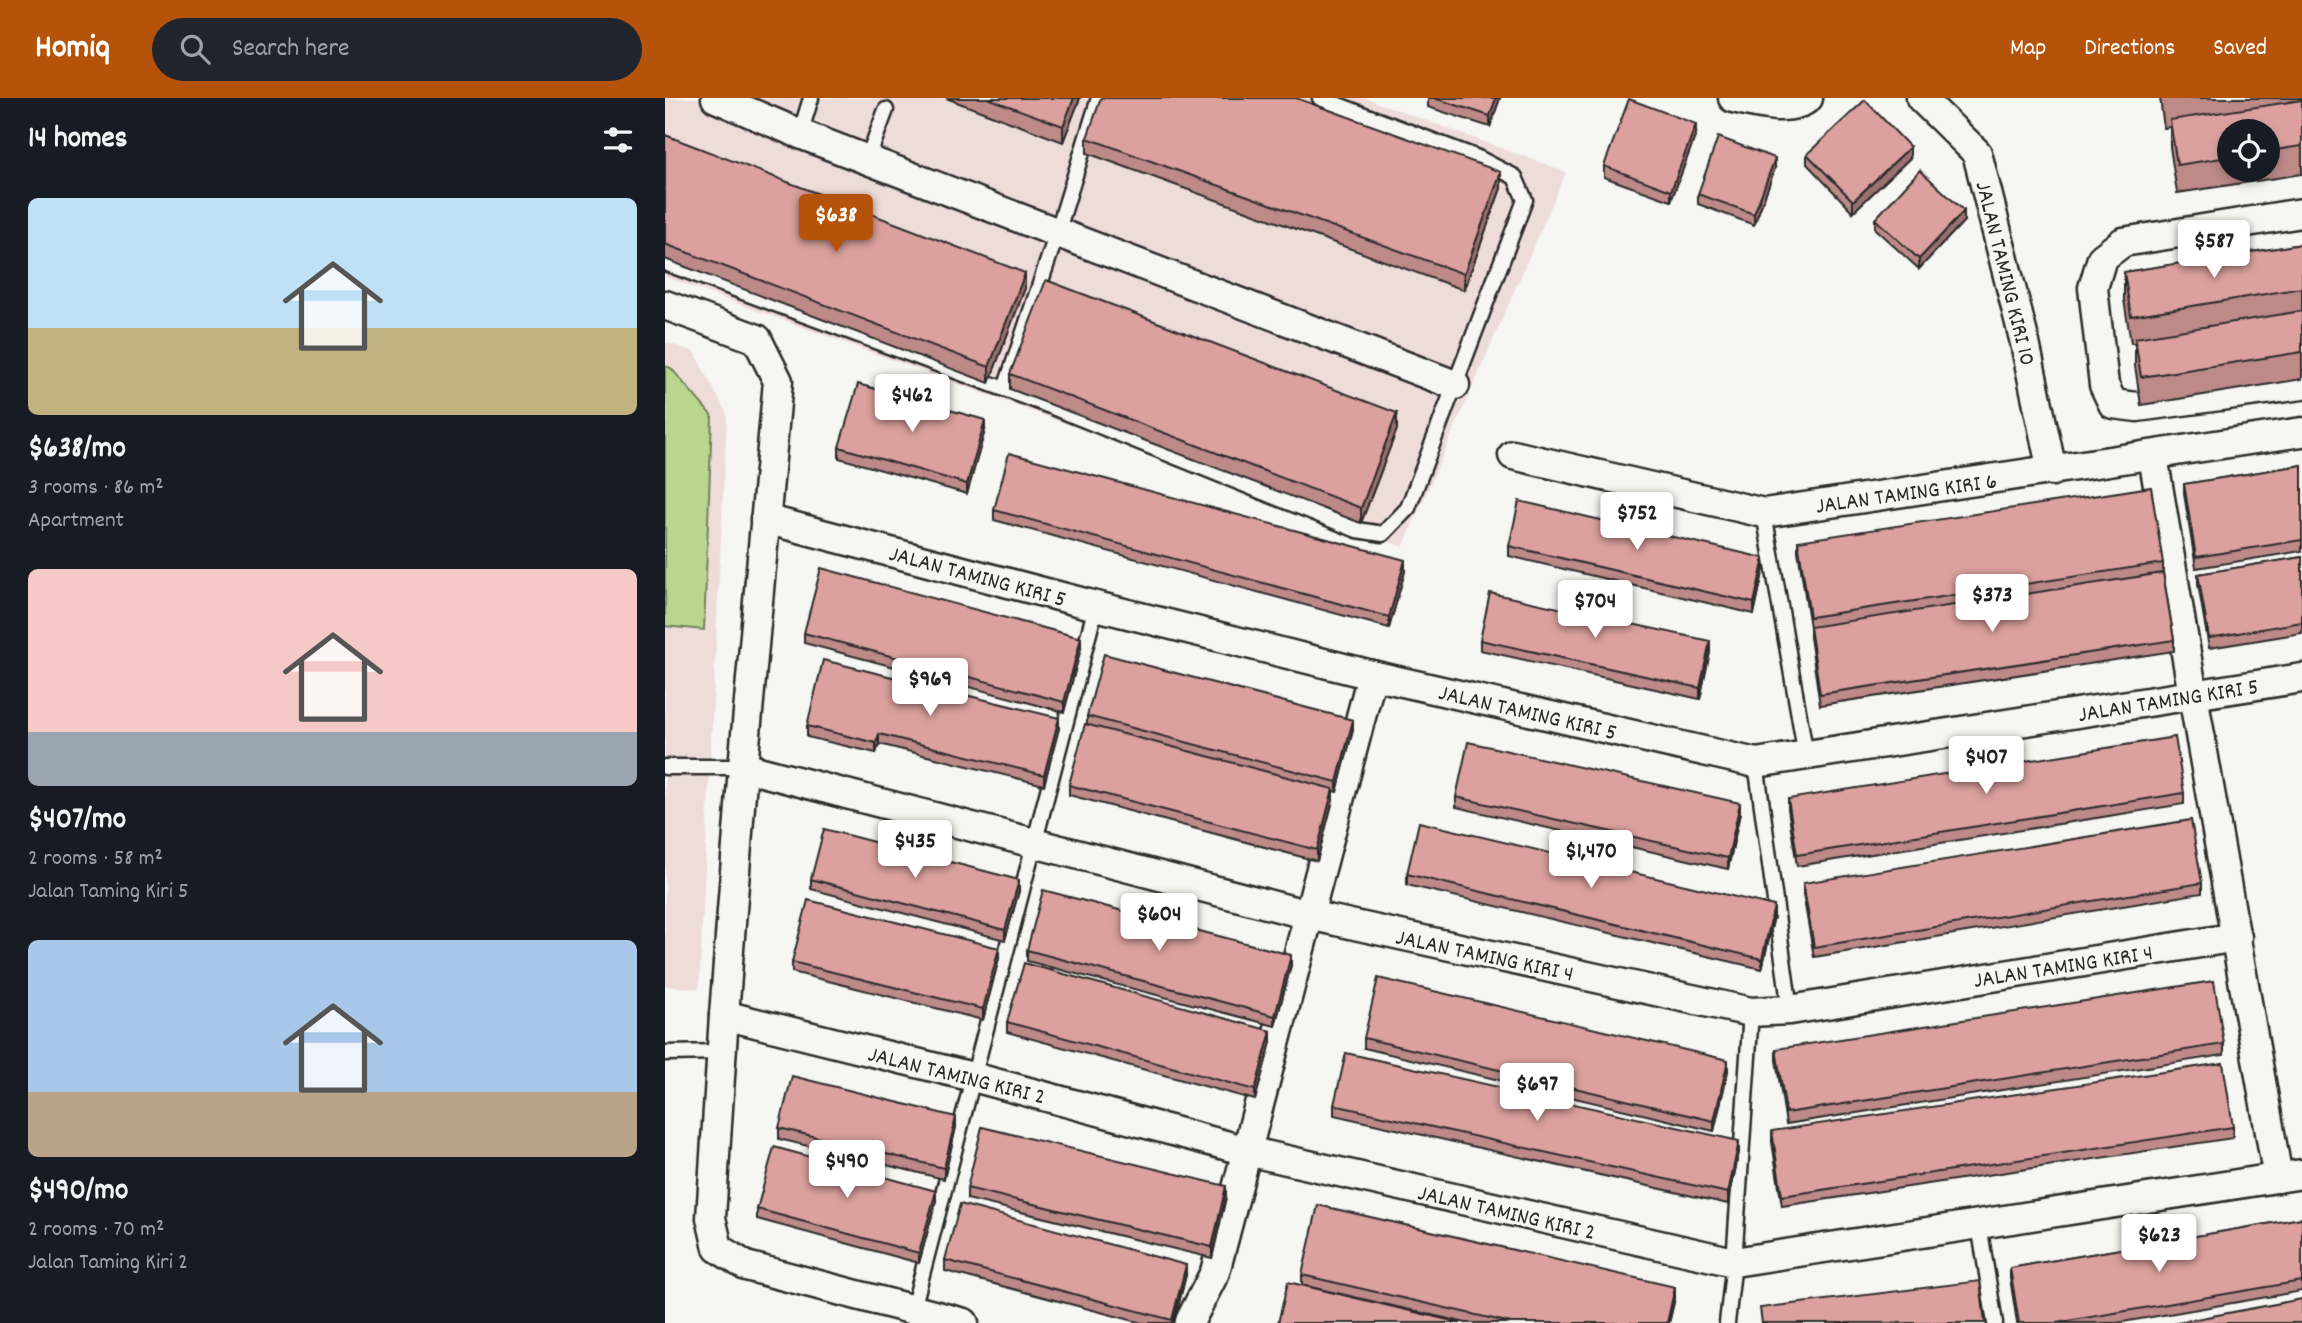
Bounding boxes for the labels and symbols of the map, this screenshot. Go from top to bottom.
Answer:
street label: JALAN TAMING KIRI 10 [1965,178,2042,370]
pin: $638 [795,194,877,254]
pin: $587 [2173,220,2255,280]
pin: $462 [871,374,953,434]
street label: JALAN TAMING KIRI 6 [1814,466,1999,525]
pin: $752 [1596,492,1678,552]
street label: JALAN TAMING KIRI 5 [885,539,1069,618]
pin: $373 [1951,574,2033,634]
pin: $704 [1554,580,1636,640]
pin: $969 [889,658,971,718]
street label: JALAN TAMING KIRI 5 [2076,672,2261,733]
street label: JALAN TAMING KIRI 5 [1435,678,1620,751]
pin: $407 [1945,736,2027,796]
pin: $435 [874,820,956,880]
pin: $1,470 [1534,830,1648,890]
pin: $604 [1118,894,1200,953]
street label: JALAN TAMING KIRI 4 [1392,922,1576,992]
street label: JALAN TAMING KIRI 4 [1972,938,2156,999]
street label: JALAN TAMING KIRI 2 [864,1039,1048,1115]
pin: $697 [1496,1063,1578,1123]
pin: $490 [806,1140,888,1200]
street label: JALAN TAMING KIRI 2 [1414,1178,1598,1251]
pin: $623 [2118,1214,2200,1274]

